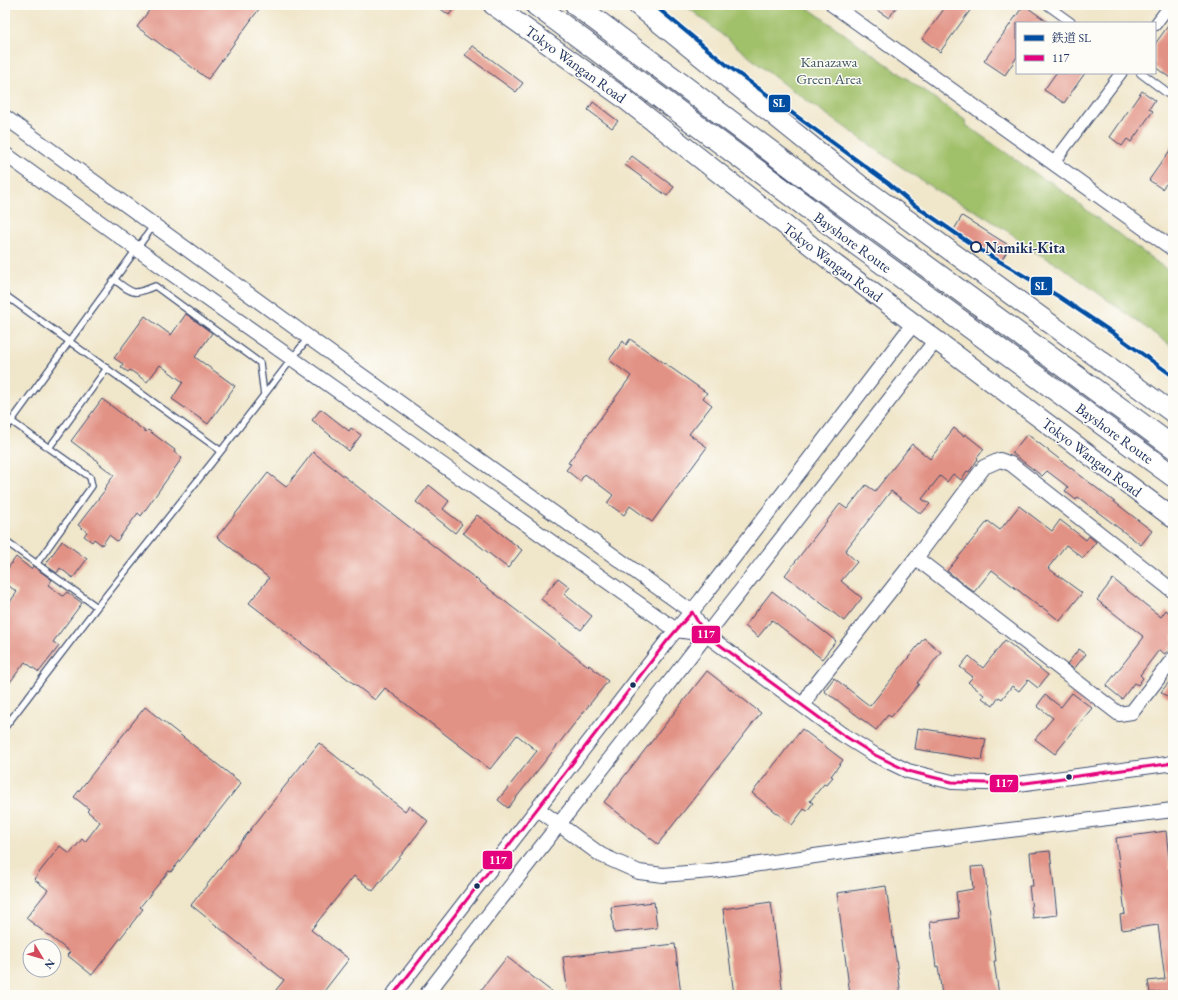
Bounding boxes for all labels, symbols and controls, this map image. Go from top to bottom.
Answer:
street label: Tokyo Wangan Road [522,21,631,107]
legend [1016,22,1156,74]
text: 鉄道 SL [1051,30,1091,46]
text: 117 [1052,50,1070,66]
park label: Kanazawa Green Area [796,52,862,88]
line badge: SL [768,94,791,113]
text: SL [773,96,785,110]
street label: Bayshore Route [810,207,896,277]
street label: Tokyo Wangan Road [779,218,887,306]
place label: Namiki-Kita [985,238,1066,257]
marker: Namiki-Kita [970,241,982,253]
line badge: SL [1030,276,1053,296]
text: SL [1035,279,1047,293]
street label: Bayshore Route [1072,398,1158,468]
street label: Tokyo Wangan Road [1038,413,1146,501]
line badge: 117 [691,625,721,644]
text: 117 [697,627,715,641]
unlabelled marker [628,680,638,690]
unlabelled marker [1064,772,1074,782]
line badge: 117 [989,774,1019,793]
text: 117 [995,776,1013,790]
line badge: 117 [482,850,513,870]
text: 117 [489,853,507,867]
unlabelled marker [472,881,482,891]
north arrow [22,938,62,978]
text: N [42,956,58,972]

